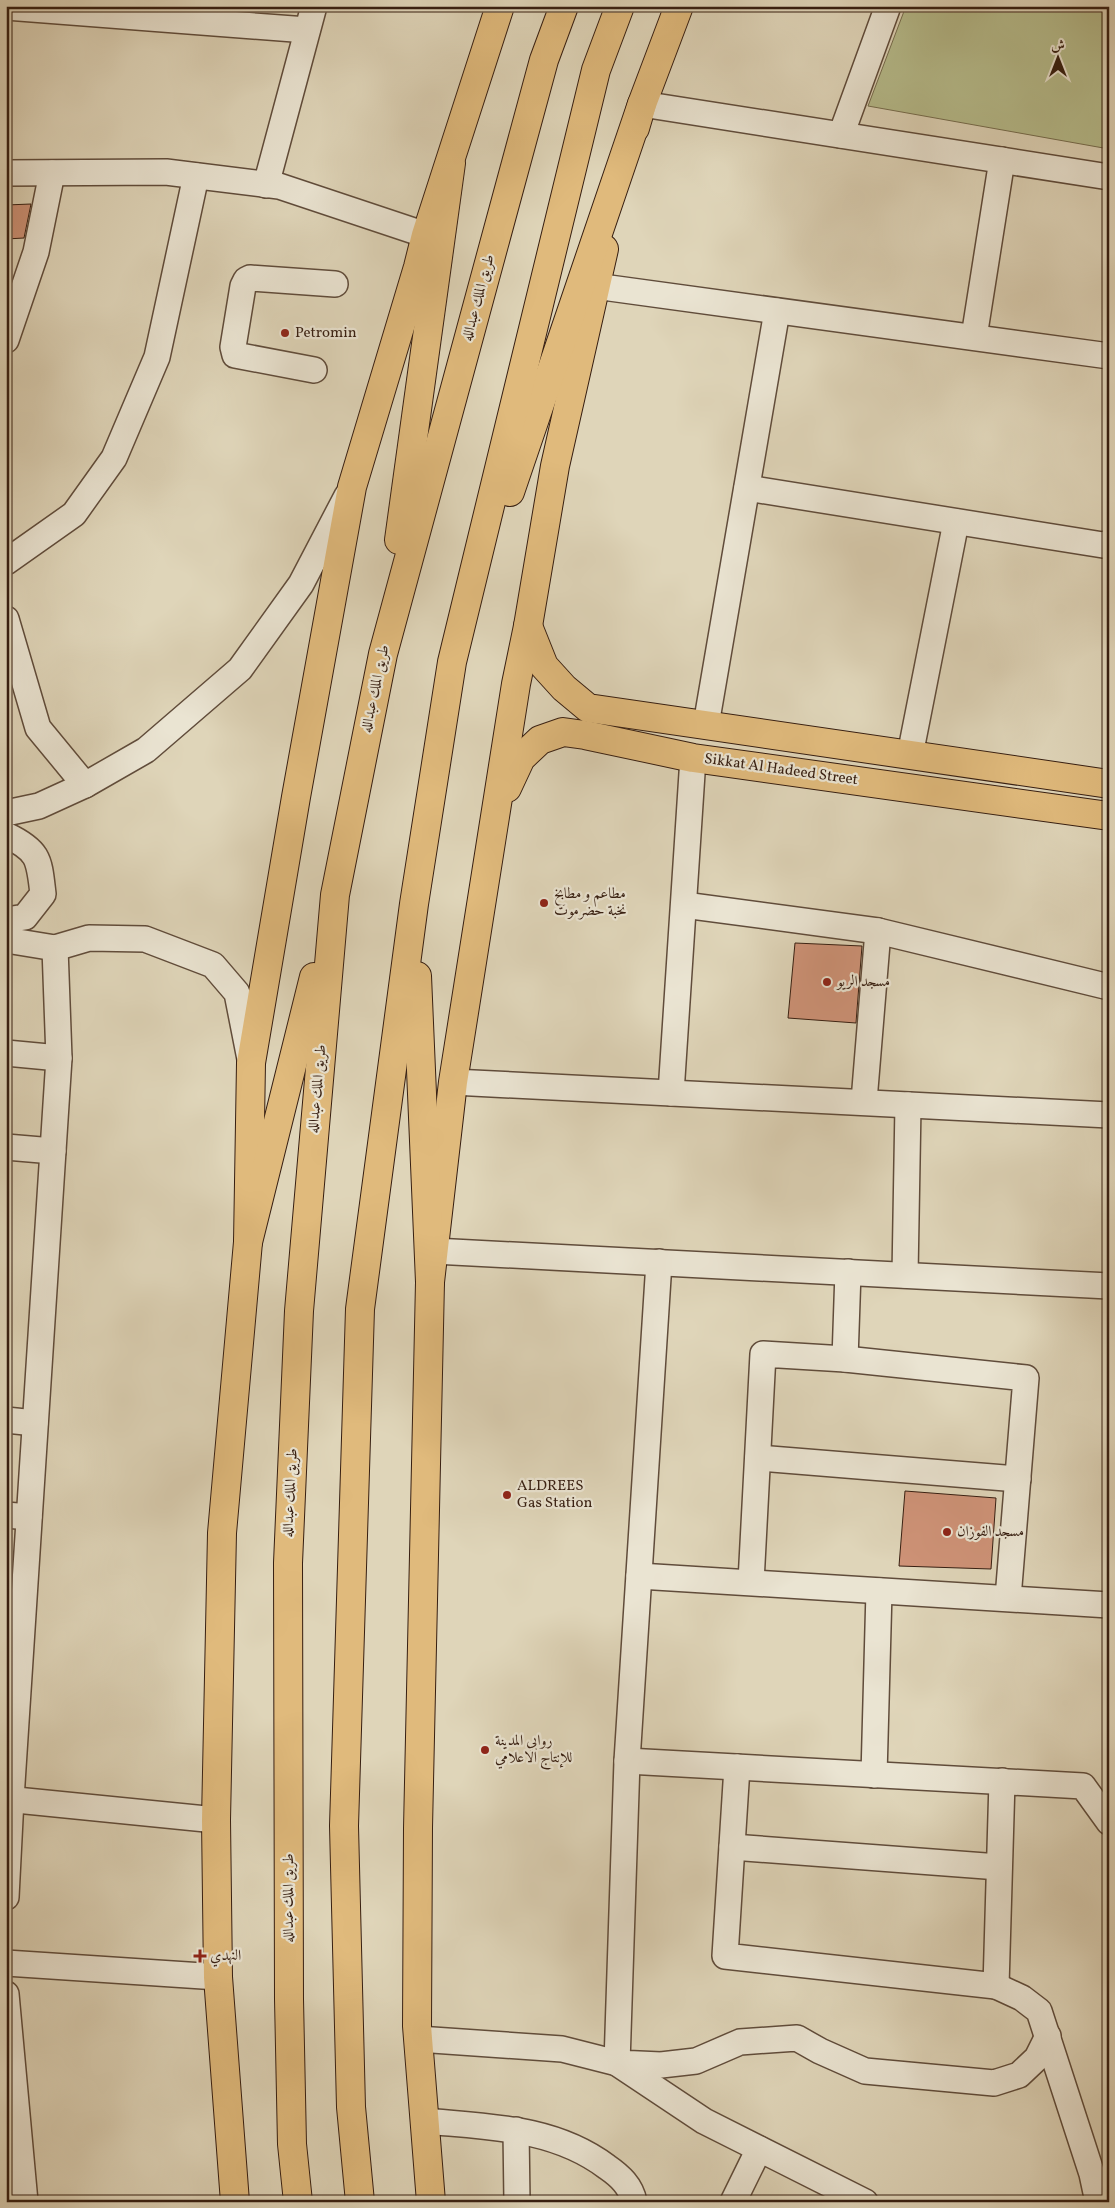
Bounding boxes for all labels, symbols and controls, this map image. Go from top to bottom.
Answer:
north arrow [1032,32,1082,82]
text: ش [1051,37,1065,56]
street label: طريق الملك عبدالله [457,252,501,344]
place label: Petromin [295,323,357,344]
marker: Petromin [279,327,291,339]
street label: طريق الملك عبدالله [356,643,396,735]
street label: Sikkat Al Hadeed Street [703,749,859,791]
place label: مطاعم و مطابخ نخبة حضرموت [554,884,627,922]
marker: مطاعم و مطابخ نخبة حضرموت [538,897,550,909]
place label: مسجد الريو [835,972,890,993]
marker: مسجد الريو [821,976,833,988]
street label: طريق الملك عبدالله [304,1044,332,1134]
street label: طريق الملك عبدالله [278,1448,304,1538]
place label: ALDREES Gas Station [517,1476,592,1514]
marker: ALDREES Gas Station [501,1489,513,1501]
place label: مسجد الفوزان [957,1522,1024,1543]
marker: مسجد الفوزان [941,1526,953,1538]
place label: روابي المدينة للإنتاج الاعلامي [495,1731,572,1770]
marker: روابي المدينة للإنتاج الاعلامي [479,1744,491,1756]
street label: طريق الملك عبدالله [279,1853,300,1943]
place label: النهدي [210,1946,241,1967]
marker: النهدي [194,1950,206,1962]

